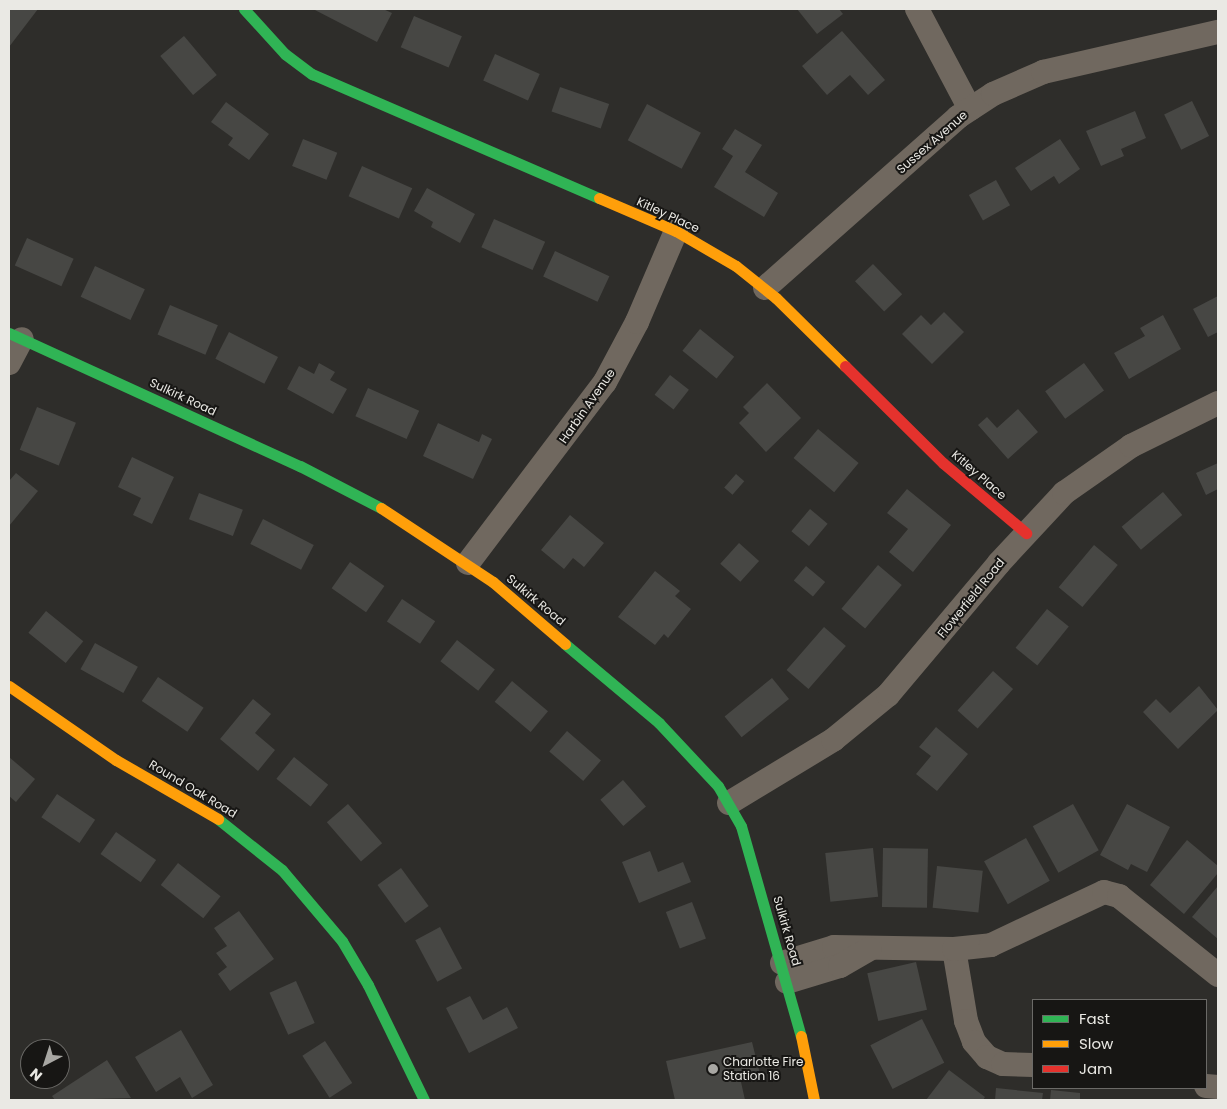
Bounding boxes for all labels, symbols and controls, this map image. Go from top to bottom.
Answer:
street label: Sussex Avenue [894,107,970,177]
street label: Kitley Place [634,194,702,236]
street label: Harbin Avenue [556,366,618,446]
street label: Sulkirk Road [147,375,219,419]
street label: Kitley Place [949,447,1009,503]
street label: Flowerfield Road [934,555,1008,641]
street label: Sulkirk Road [504,571,568,629]
street label: Round Oak Road [147,757,239,821]
street label: Sulkirk Road [770,894,804,968]
legend [1032,999,1207,1089]
text: Fast [1079,1008,1110,1029]
text: Slow [1079,1033,1113,1054]
north arrow [20,1039,70,1089]
place label: Charlotte Fire Station 16 [723,1055,803,1083]
text: Jam [1079,1058,1113,1079]
marker: Charlotte Fire Station 16 [707,1063,719,1075]
text: N [26,1064,46,1086]

